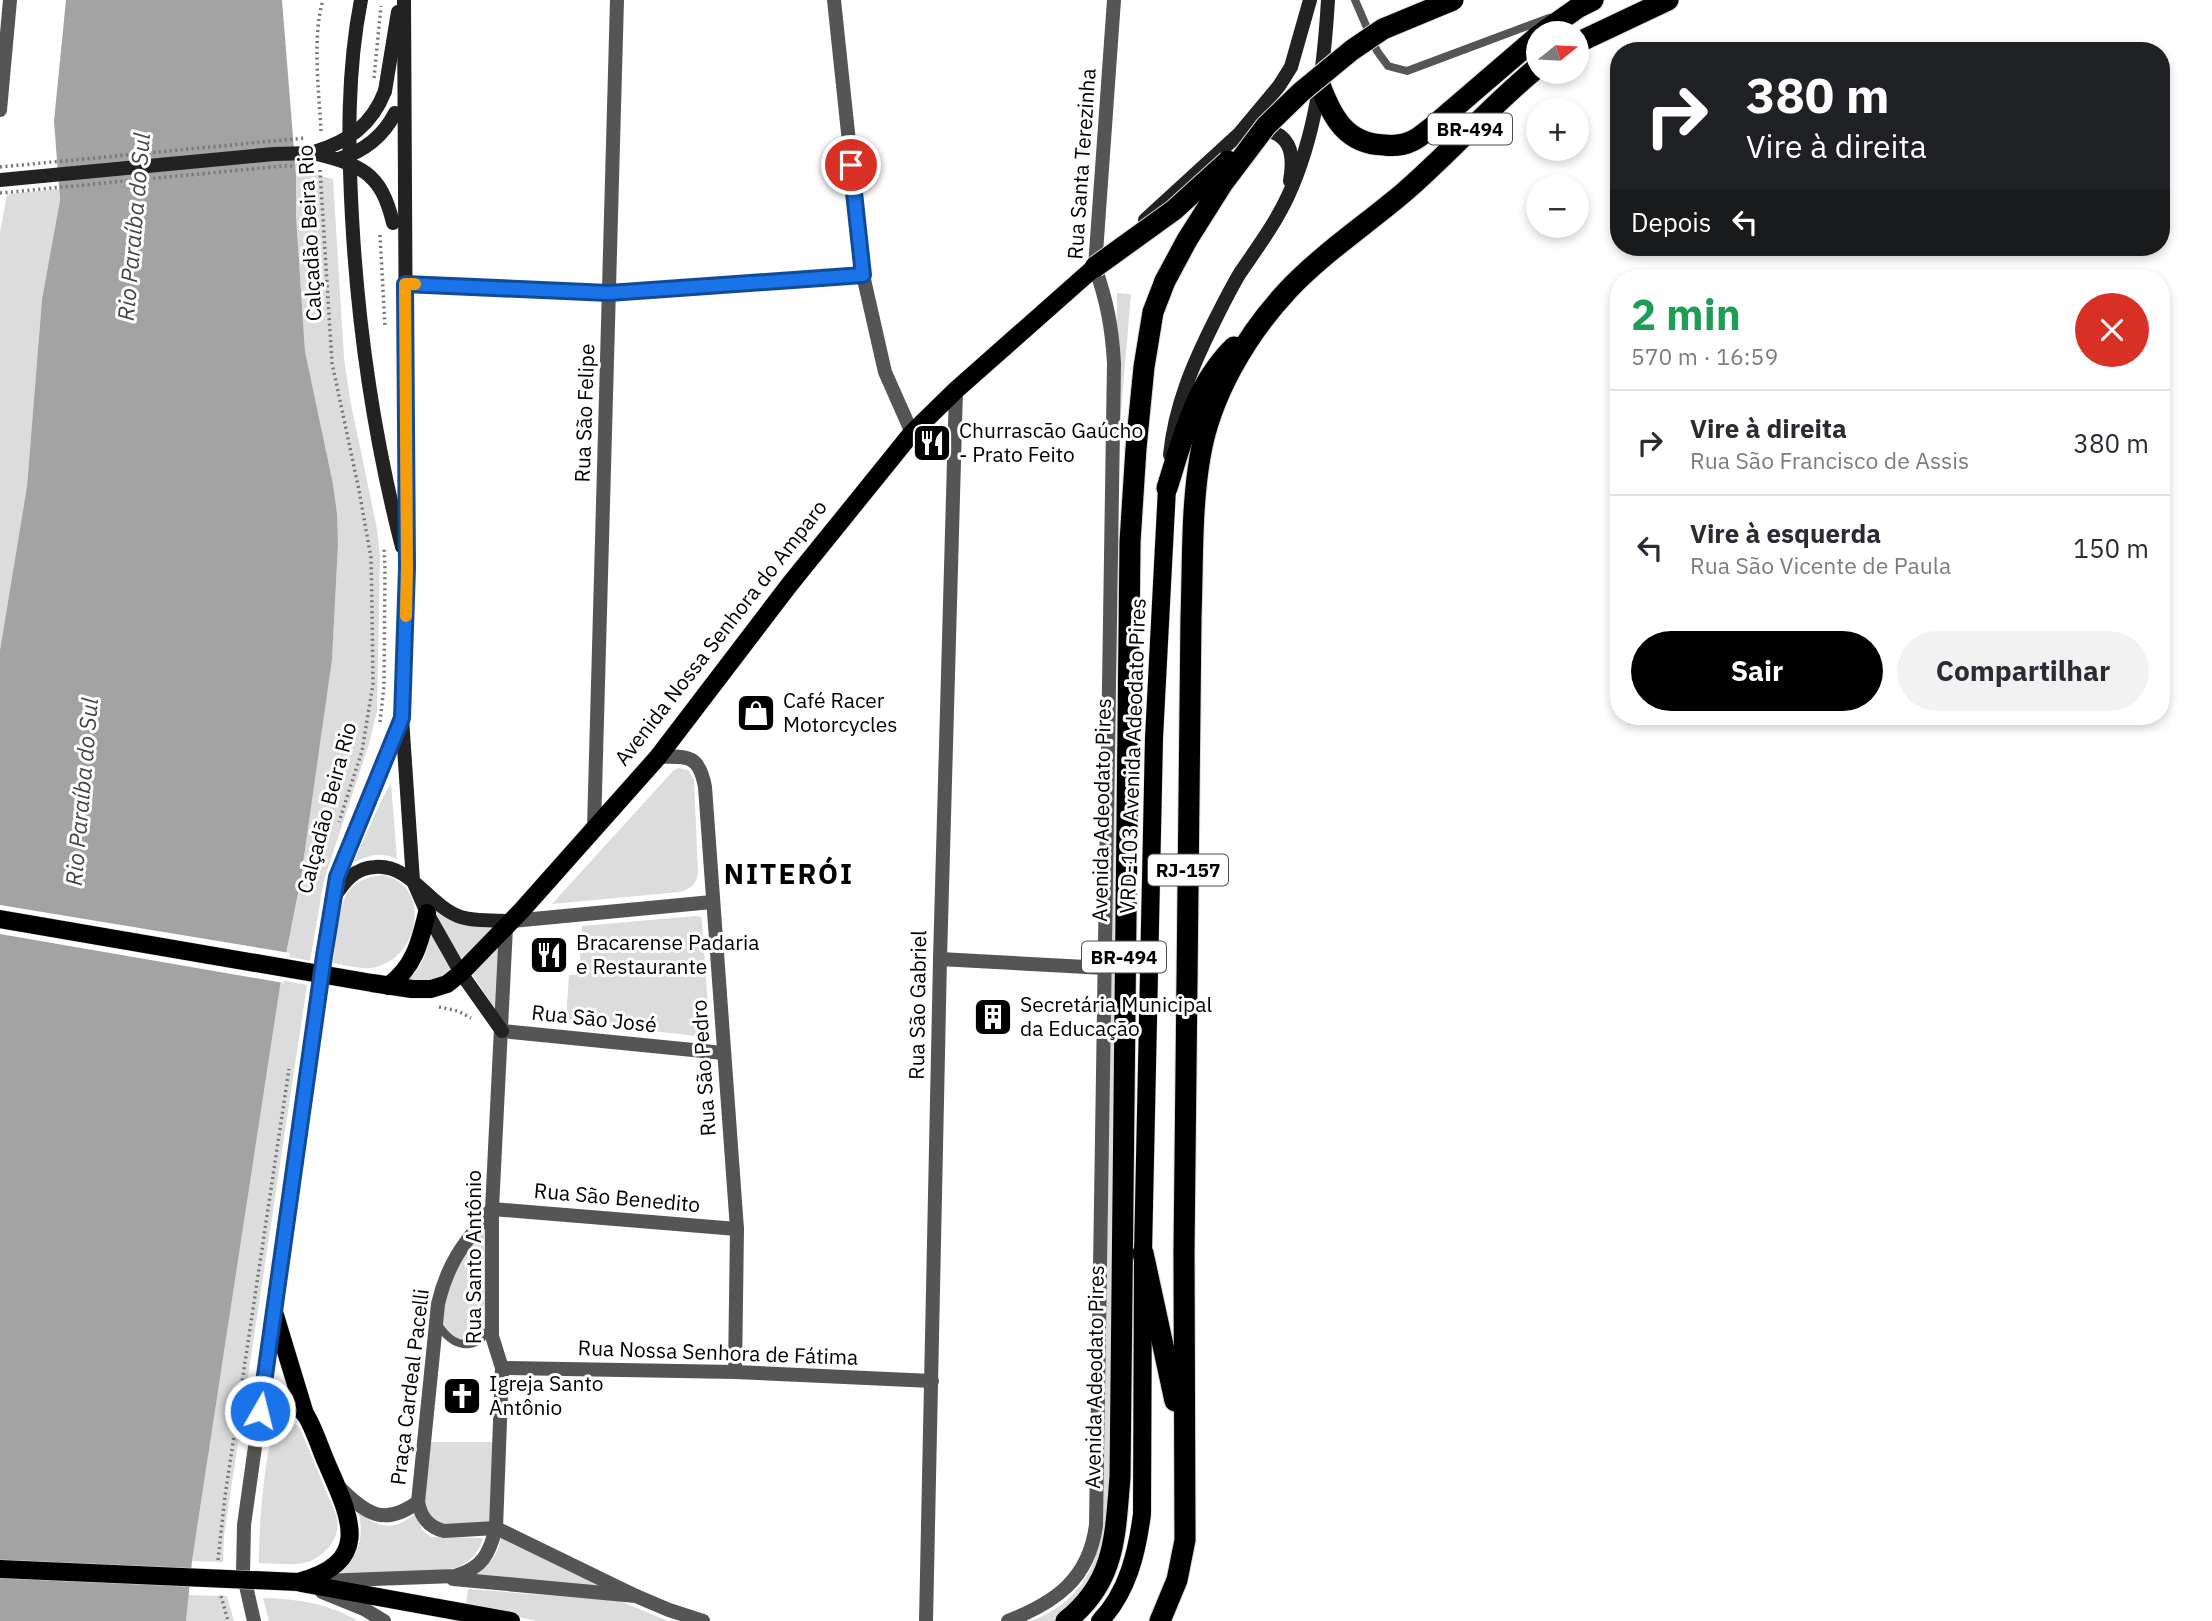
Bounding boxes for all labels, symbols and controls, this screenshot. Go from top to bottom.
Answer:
north arrow [1526,21,1589,84]
map controls [1526,21,1589,238]
text: 380 m [1746,63,1890,126]
street label: Rua Santa Terezinha [1060,67,1102,261]
icon: right [1631,70,1722,161]
button: + [1526,98,1589,161]
road number: BR-494 [1428,113,1512,144]
text: Vire à direita [1746,125,1927,167]
water label: Rio Paraíba do Sul [110,131,156,322]
pin [821,135,881,195]
street label: Calçadão Beira Rio [290,144,328,322]
icon: arrive [832,146,870,184]
button: − [1526,175,1589,238]
icon: left [1726,203,1764,241]
text: Depois [1631,205,1712,239]
text: 2 min [1631,287,1741,342]
button: close [2075,293,2149,367]
text: 570 m · 16:59 [1631,341,1778,371]
street label: Rua São Felipe [568,343,600,483]
text: Vire à direita [1690,411,1847,445]
place label: Churrascão Gaúcho - Prato Feito [959,416,1143,468]
restaurant icon: Churrascão Gaúcho - Prato Feito [911,422,953,464]
icon: right [1631,424,1669,462]
text: 380 m [2073,426,2149,460]
text: Rua São Francisco de Assis [1690,445,1969,475]
street label: Avenida Nossa Senhora do Amparo [608,494,833,771]
text: Vire à esquerda [1690,516,1881,550]
icon: left [1631,529,1669,567]
text: 150 m [2073,531,2149,565]
text: Rua São Vicente de Paula [1690,550,1951,580]
street label: VRD-103 Avenida Adeodato Pires [1113,598,1152,914]
button: Sair [1631,631,1883,711]
button: Compartilhar [1897,631,2149,711]
place label: Café Racer Motorcycles [783,686,897,738]
shop icon: Café Racer Motorcycles [735,692,777,734]
water label: Rio Paraíba do Sul [58,696,104,887]
street label: Avenida Adeodato Pires [1085,698,1117,922]
street label: Calçadão Beira Rio [290,719,362,897]
district label: NITERÓI [724,855,854,892]
road number: RJ-157 [1148,855,1228,886]
place label: Bracarense Padaria e Restaurante [576,928,759,980]
street label: Rua São Gabriel [902,930,932,1080]
restaurant icon: Bracarense Padaria e Restaurante [528,934,570,976]
road number: BR-494 [1082,942,1166,973]
place label: Secretária Municipal da Educação [1020,990,1213,1042]
building icon: Secretária Municipal da Educação [972,996,1014,1038]
street label: Rua São José [530,998,658,1039]
street label: Rua São Pedro [684,999,722,1137]
street label: Rua Santo Antônio [459,1170,487,1344]
street label: Rua São Benedito [533,1176,701,1218]
street label: Avenida Adeodato Pires [1078,1265,1110,1489]
street label: Praça Cardeal Pacelli [383,1287,435,1487]
street label: Rua Nossa Senhora de Fátima [577,1333,859,1371]
place label: Igreja Santo Antônio [489,1369,603,1421]
position arrow [223,1374,297,1448]
church icon: Igreja Santo Antônio [441,1375,483,1417]

